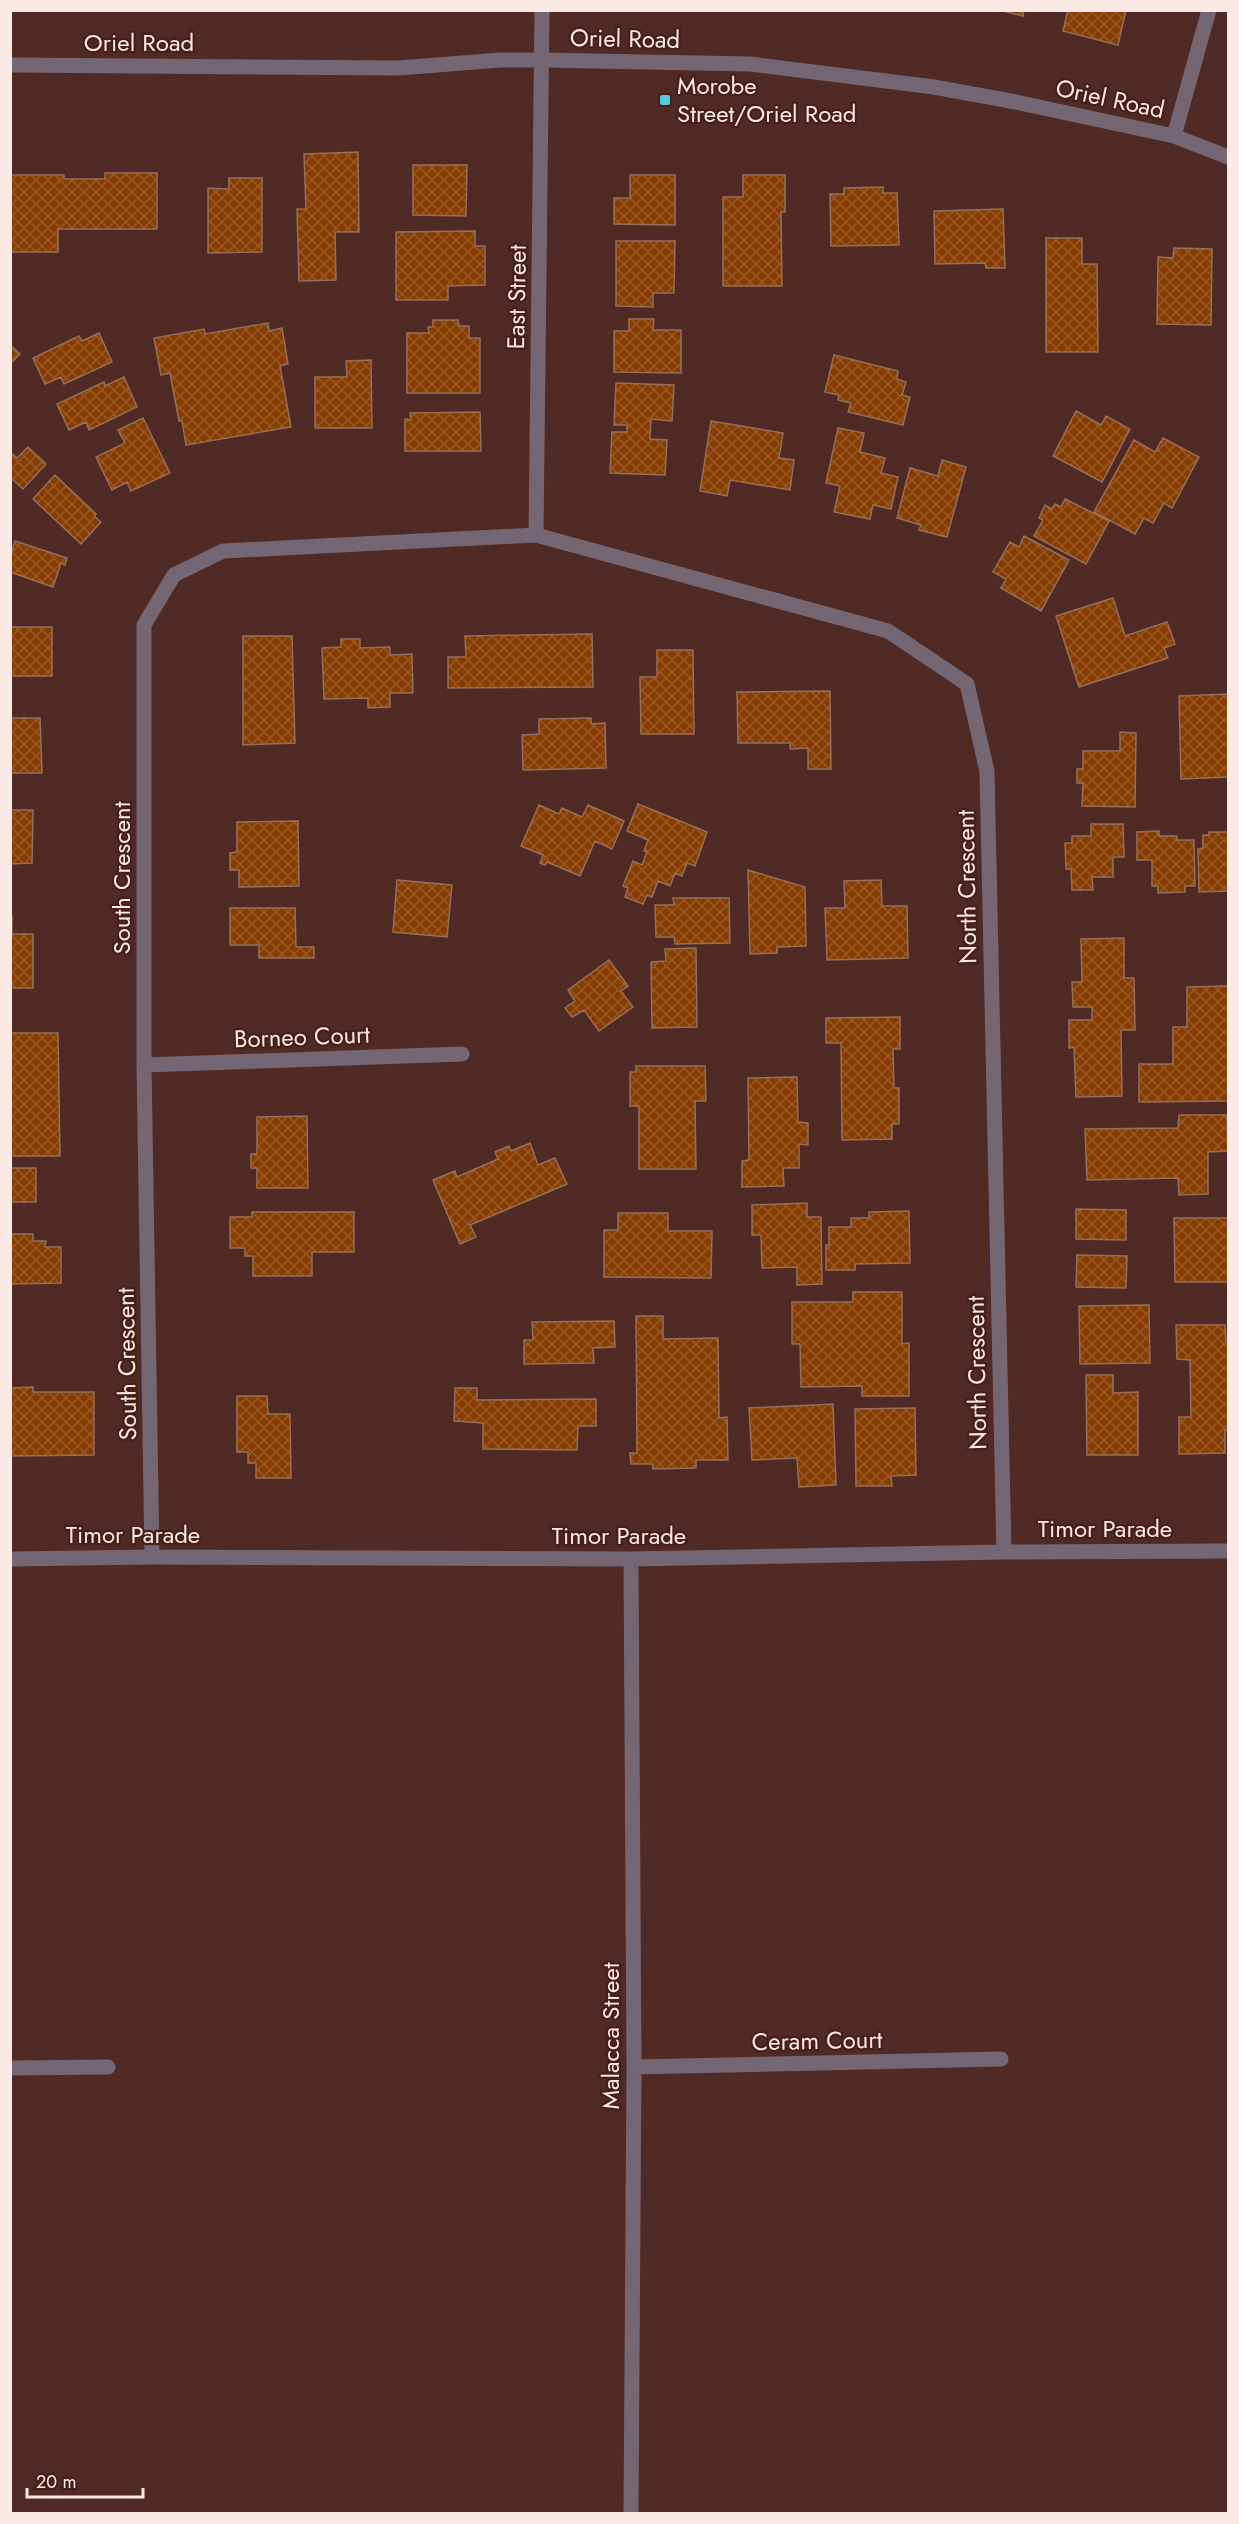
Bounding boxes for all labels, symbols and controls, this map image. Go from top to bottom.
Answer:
street label: Oriel Road [570,20,680,57]
street label: Oriel Road [84,25,194,60]
place label: Morobe Street/Oriel Road [677,68,857,131]
street label: Oriel Road [1053,70,1168,127]
marker: Morobe Street/Oriel Road [658,93,672,107]
street label: East Street [498,244,535,350]
street label: South Crescent [104,801,139,954]
street label: North Crescent [948,809,985,964]
street label: Borneo Court [233,1017,371,1056]
street label: South Crescent [108,1287,145,1441]
street label: North Crescent [958,1295,995,1450]
street label: Timor Parade [1038,1511,1172,1546]
street label: Timor Parade [66,1517,200,1552]
street label: Timor Parade [552,1518,686,1553]
street label: Malacca Street [593,1962,628,2110]
street label: Ceram Court [751,2022,883,2059]
scale bar [27,2461,142,2499]
text: 20 m [36,2469,76,2495]

